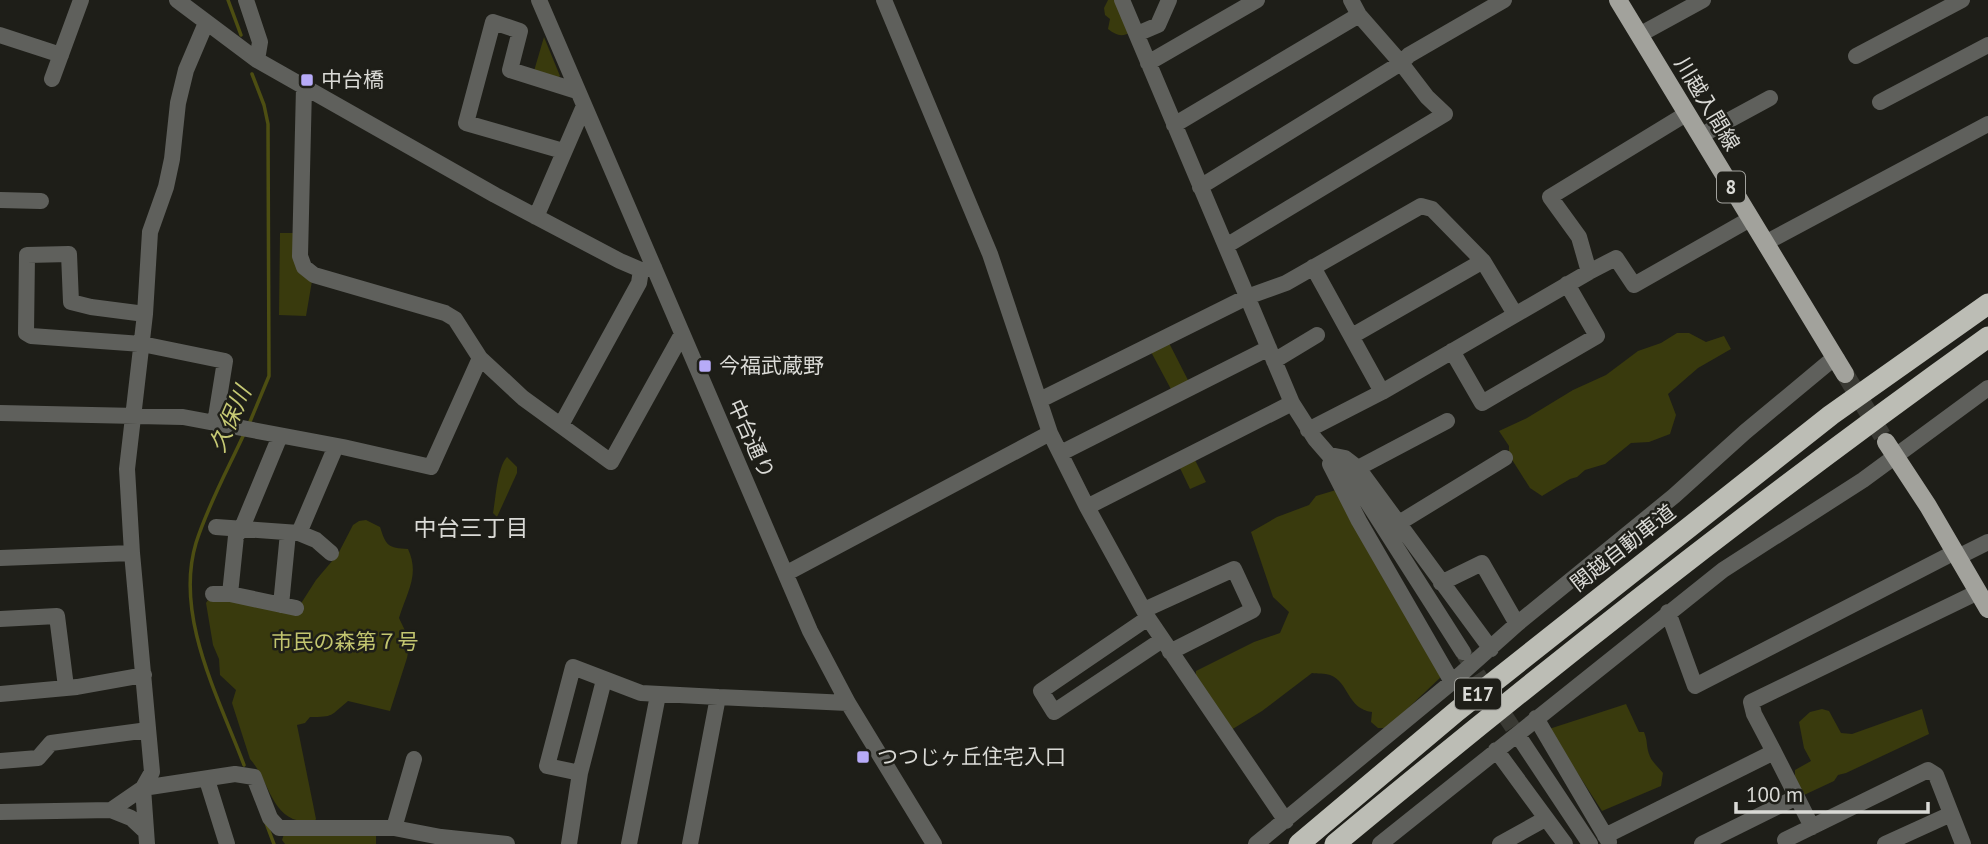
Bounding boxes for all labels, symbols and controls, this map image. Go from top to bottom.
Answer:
street label: 川越入間線 [1669,52,1746,156]
place label: 中台橋 [321,66,384,93]
marker: 中台橋 [299,72,315,88]
road number: 8 [1717,172,1745,202]
place label: 今福武蔵野 [719,352,824,379]
marker: 今福武蔵野 [697,358,713,374]
water label: 久保川 [202,379,258,456]
street label: 中台通り [722,395,781,483]
street label: 関越自動車道 [1565,498,1681,597]
district label: 中台三丁目 [414,513,529,542]
park label: 市民の森第７号 [272,628,419,655]
road number: E17 [1455,678,1501,709]
place label: つつじヶ丘住宅入口 [877,743,1066,770]
marker: つつじヶ丘住宅入口 [855,749,871,765]
scale bar [1736,770,1928,814]
text: 100 m [1746,781,1803,808]

